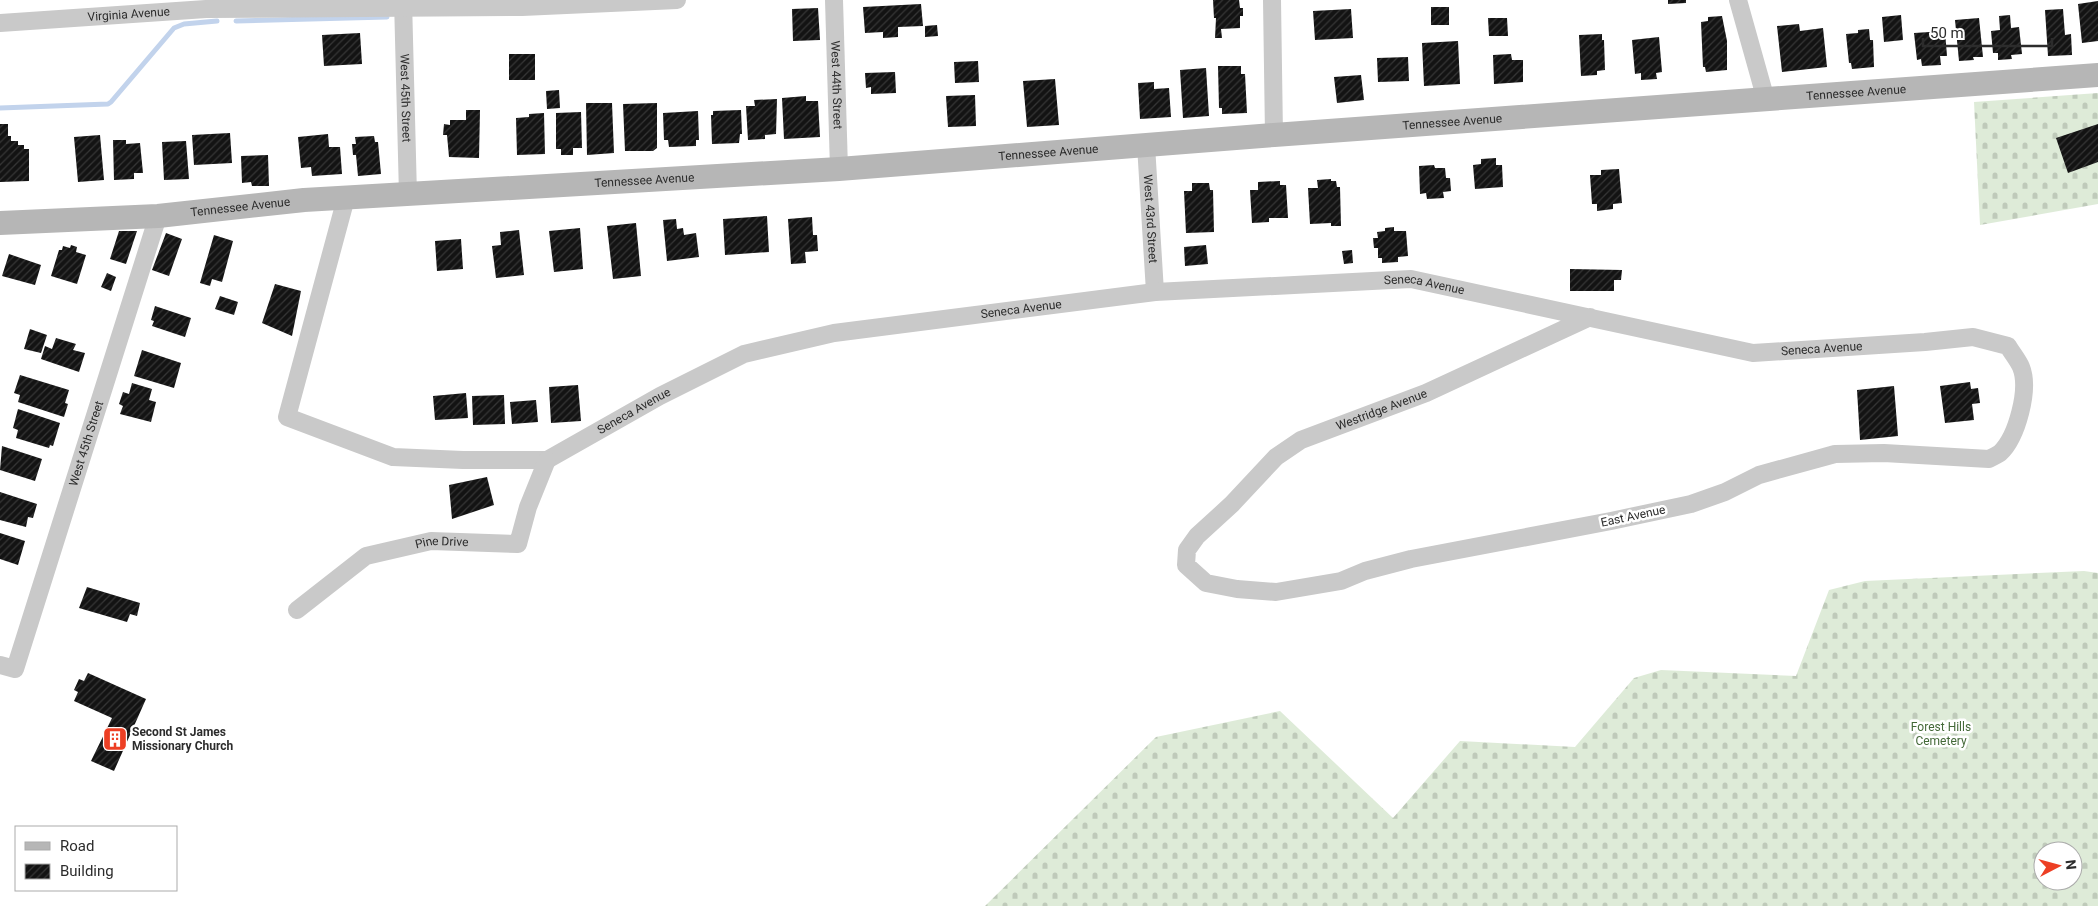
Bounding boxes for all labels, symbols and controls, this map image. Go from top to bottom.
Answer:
street label: Virginia Avenue [87,4,170,24]
scale bar [1923,15,2052,47]
text: 50 m [1930,24,1964,42]
street label: West 44th Street [828,40,845,130]
street label: West 45th Street [397,53,414,143]
street label: Tennessee Avenue [1806,82,1907,103]
street label: Tennessee Avenue [1402,111,1503,133]
street label: Tennessee Avenue [998,142,1099,164]
street label: Tennessee Avenue [594,170,695,190]
street label: West 43rd Street [1141,174,1160,264]
street label: Tennessee Avenue [190,195,291,219]
street label: Seneca Avenue [1384,272,1466,297]
street label: Seneca Avenue [980,297,1062,321]
street label: Seneca Avenue [1780,339,1863,358]
street label: Seneca Avenue [595,385,673,437]
street label: Westridge Avenue [1334,386,1429,433]
street label: West 45th Street [66,399,106,488]
street label: East Avenue [1599,502,1667,530]
street label: Pine Drive [414,534,469,551]
park label: Forest Hills Cemetery [1911,720,1971,748]
place label: Second St James Missionary Church [132,725,233,753]
building icon: Second St James Missionary Church [102,726,128,752]
legend [15,826,178,891]
text: Road [60,837,94,855]
north arrow [2033,841,2083,891]
text: N [2062,859,2079,870]
text: Building [60,862,114,880]

